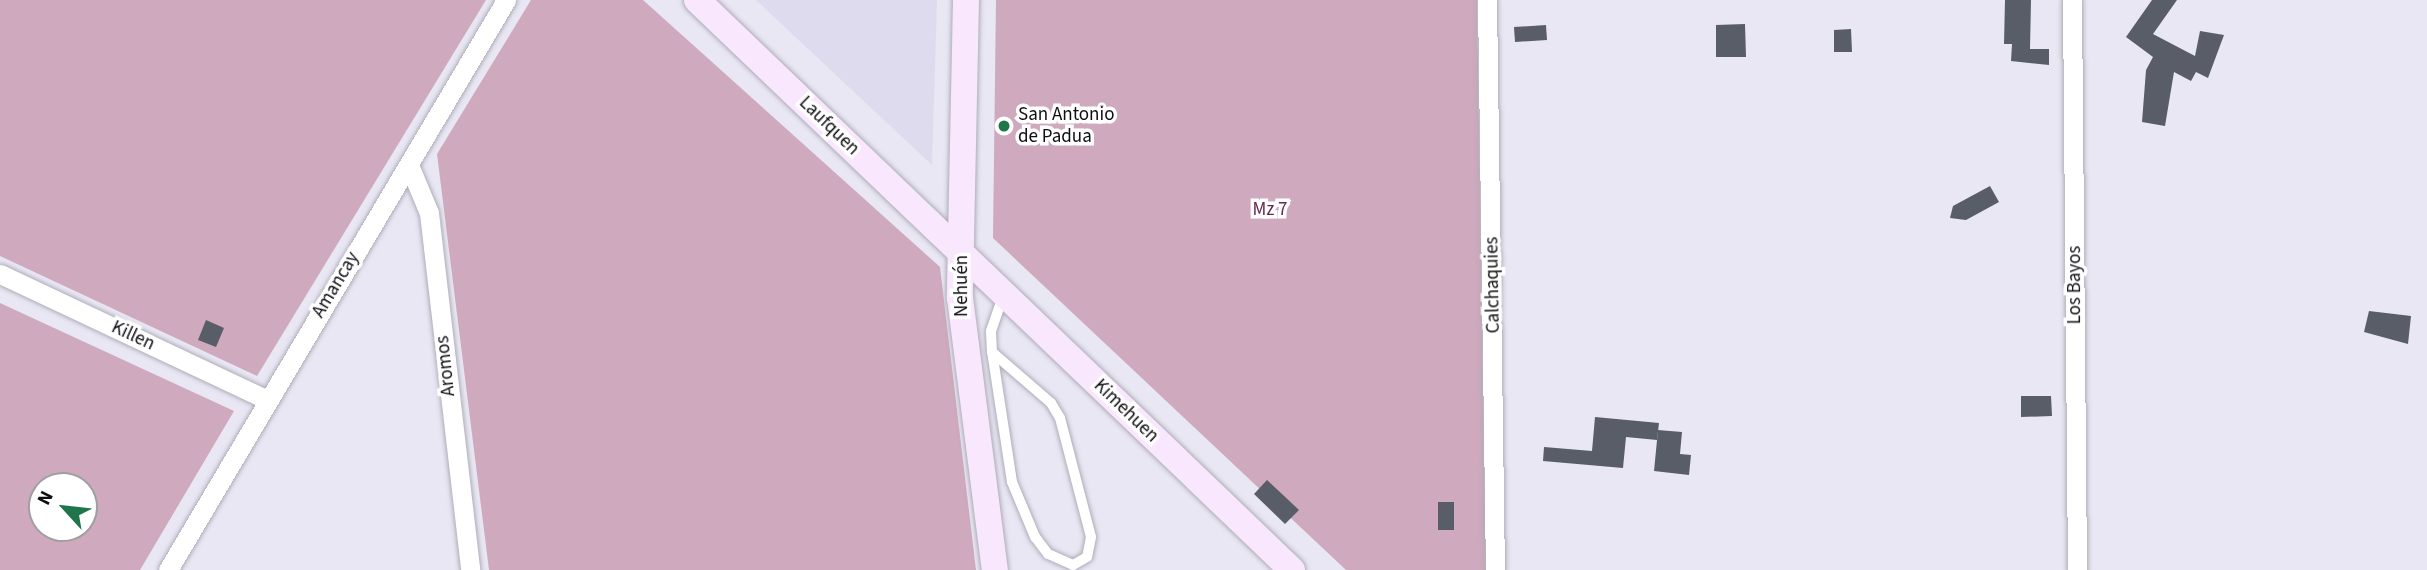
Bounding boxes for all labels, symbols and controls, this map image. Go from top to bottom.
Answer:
street label: Laufquen [794,92,864,160]
place label: San Antonio de Padua [1018,104,1114,148]
marker: San Antonio de Padua [996,118,1012,134]
park label: Mz 7 [1252,199,1288,221]
street label: Calchaquies [1481,236,1505,334]
street label: Los Bayos [2064,246,2086,324]
street label: Amancay [307,248,365,322]
street label: Nehuén [951,255,973,317]
street label: Killen [108,316,158,356]
street label: Aromos [431,334,461,398]
street label: Kimehuen [1089,375,1163,447]
north arrow [28,472,98,542]
text: N [31,486,61,510]

